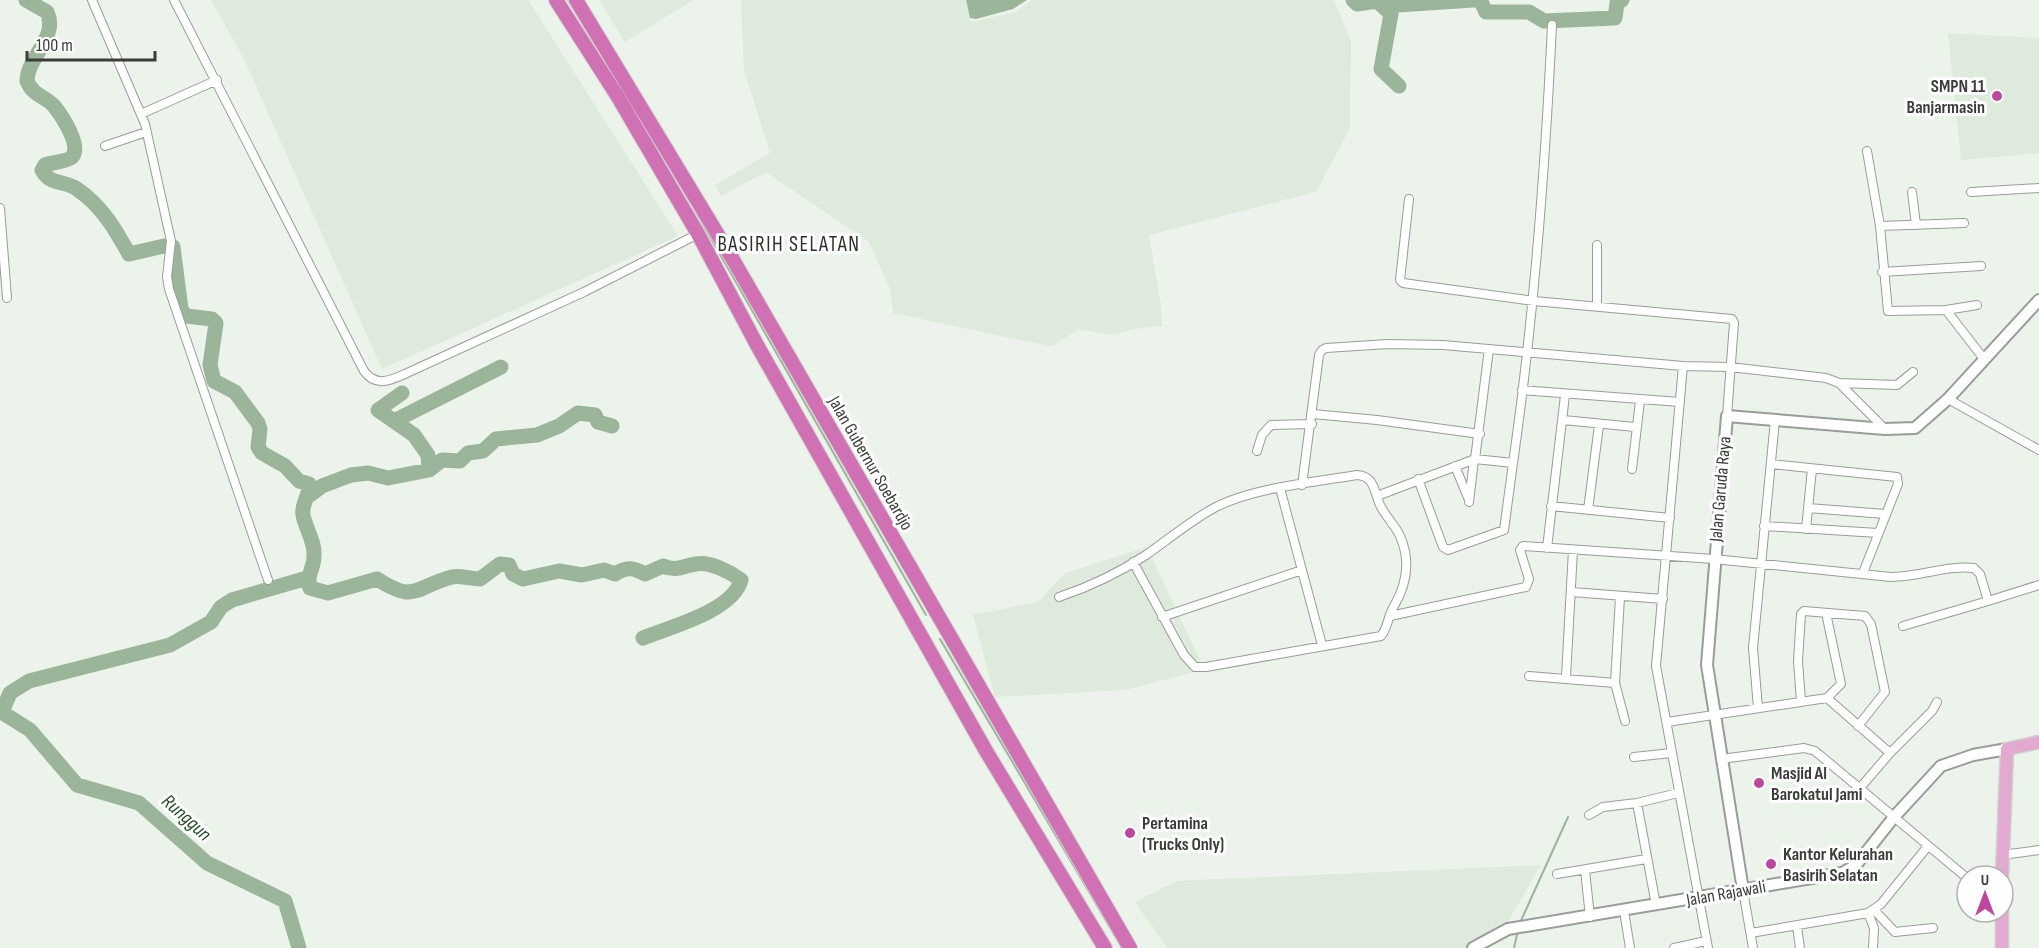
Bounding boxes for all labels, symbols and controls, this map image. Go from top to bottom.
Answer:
scale bar [27,24,154,62]
text: 100 m [36,35,73,56]
place label: SMPN 11 Banjarmasin [1907,76,1985,118]
marker: SMPN 11 Banjarmasin [1990,89,2004,103]
district label: BASIRIH SELATAN [717,232,861,257]
street label: Jalan Gubernur Soebardjo [823,392,917,534]
street label: Jalan Garuda Raya [1705,435,1736,544]
place label: Masjid Al Barokatul Jami [1771,763,1862,805]
marker: Masjid Al Barokatul Jami [1752,776,1766,790]
water label: Runggun [157,789,216,846]
place label: Pertamina (Trucks Only) [1142,813,1224,855]
marker: Pertamina (Trucks Only) [1123,826,1137,840]
place label: Kantor Kelurahan Basirih Selatan [1783,844,1893,886]
marker: Kantor Kelurahan Basirih Selatan [1764,857,1778,871]
north arrow [1955,864,2015,924]
text: U [1981,871,1989,890]
street label: Jalan Rajawali [1684,876,1768,911]

